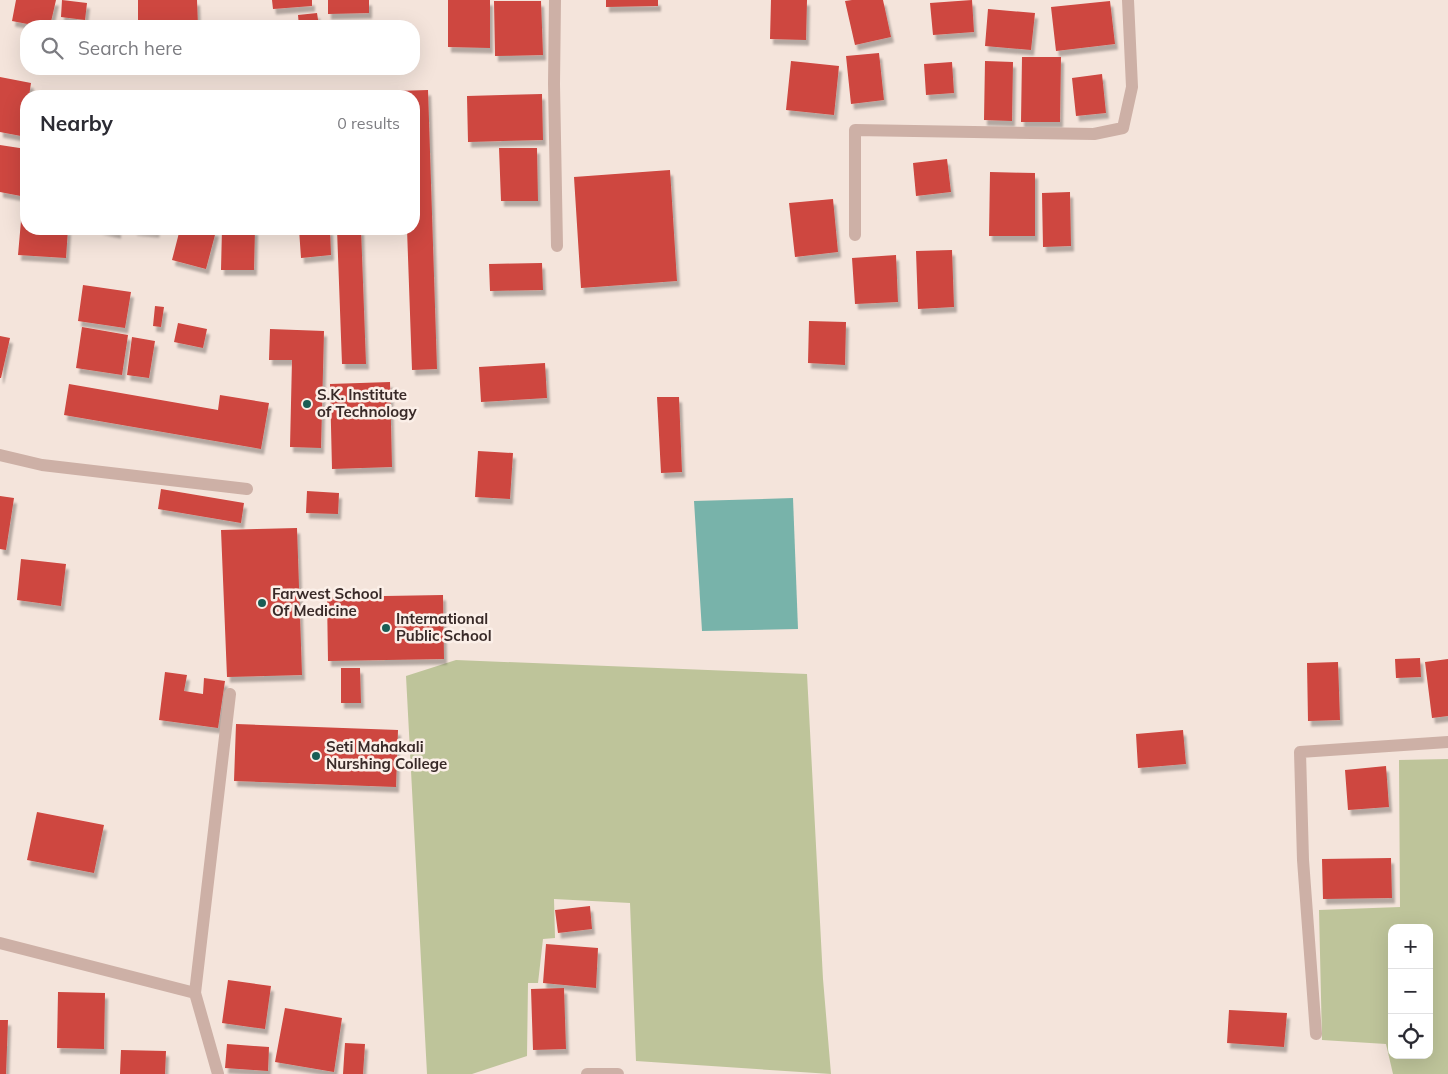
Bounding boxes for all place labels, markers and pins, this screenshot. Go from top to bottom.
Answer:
place label: S.K. Institute of Technology [317,385,417,421]
marker: S.K. Institute of Technology [301,398,313,410]
place label: Farwest School Of Medicine [272,584,382,620]
marker: Farwest School Of Medicine [256,597,268,609]
place label: International Public School [396,609,492,645]
marker: International Public School [380,622,392,634]
place label: Seti Mahakali Nurshing College [326,737,447,773]
marker: Seti Mahakali Nurshing College [310,750,322,762]

